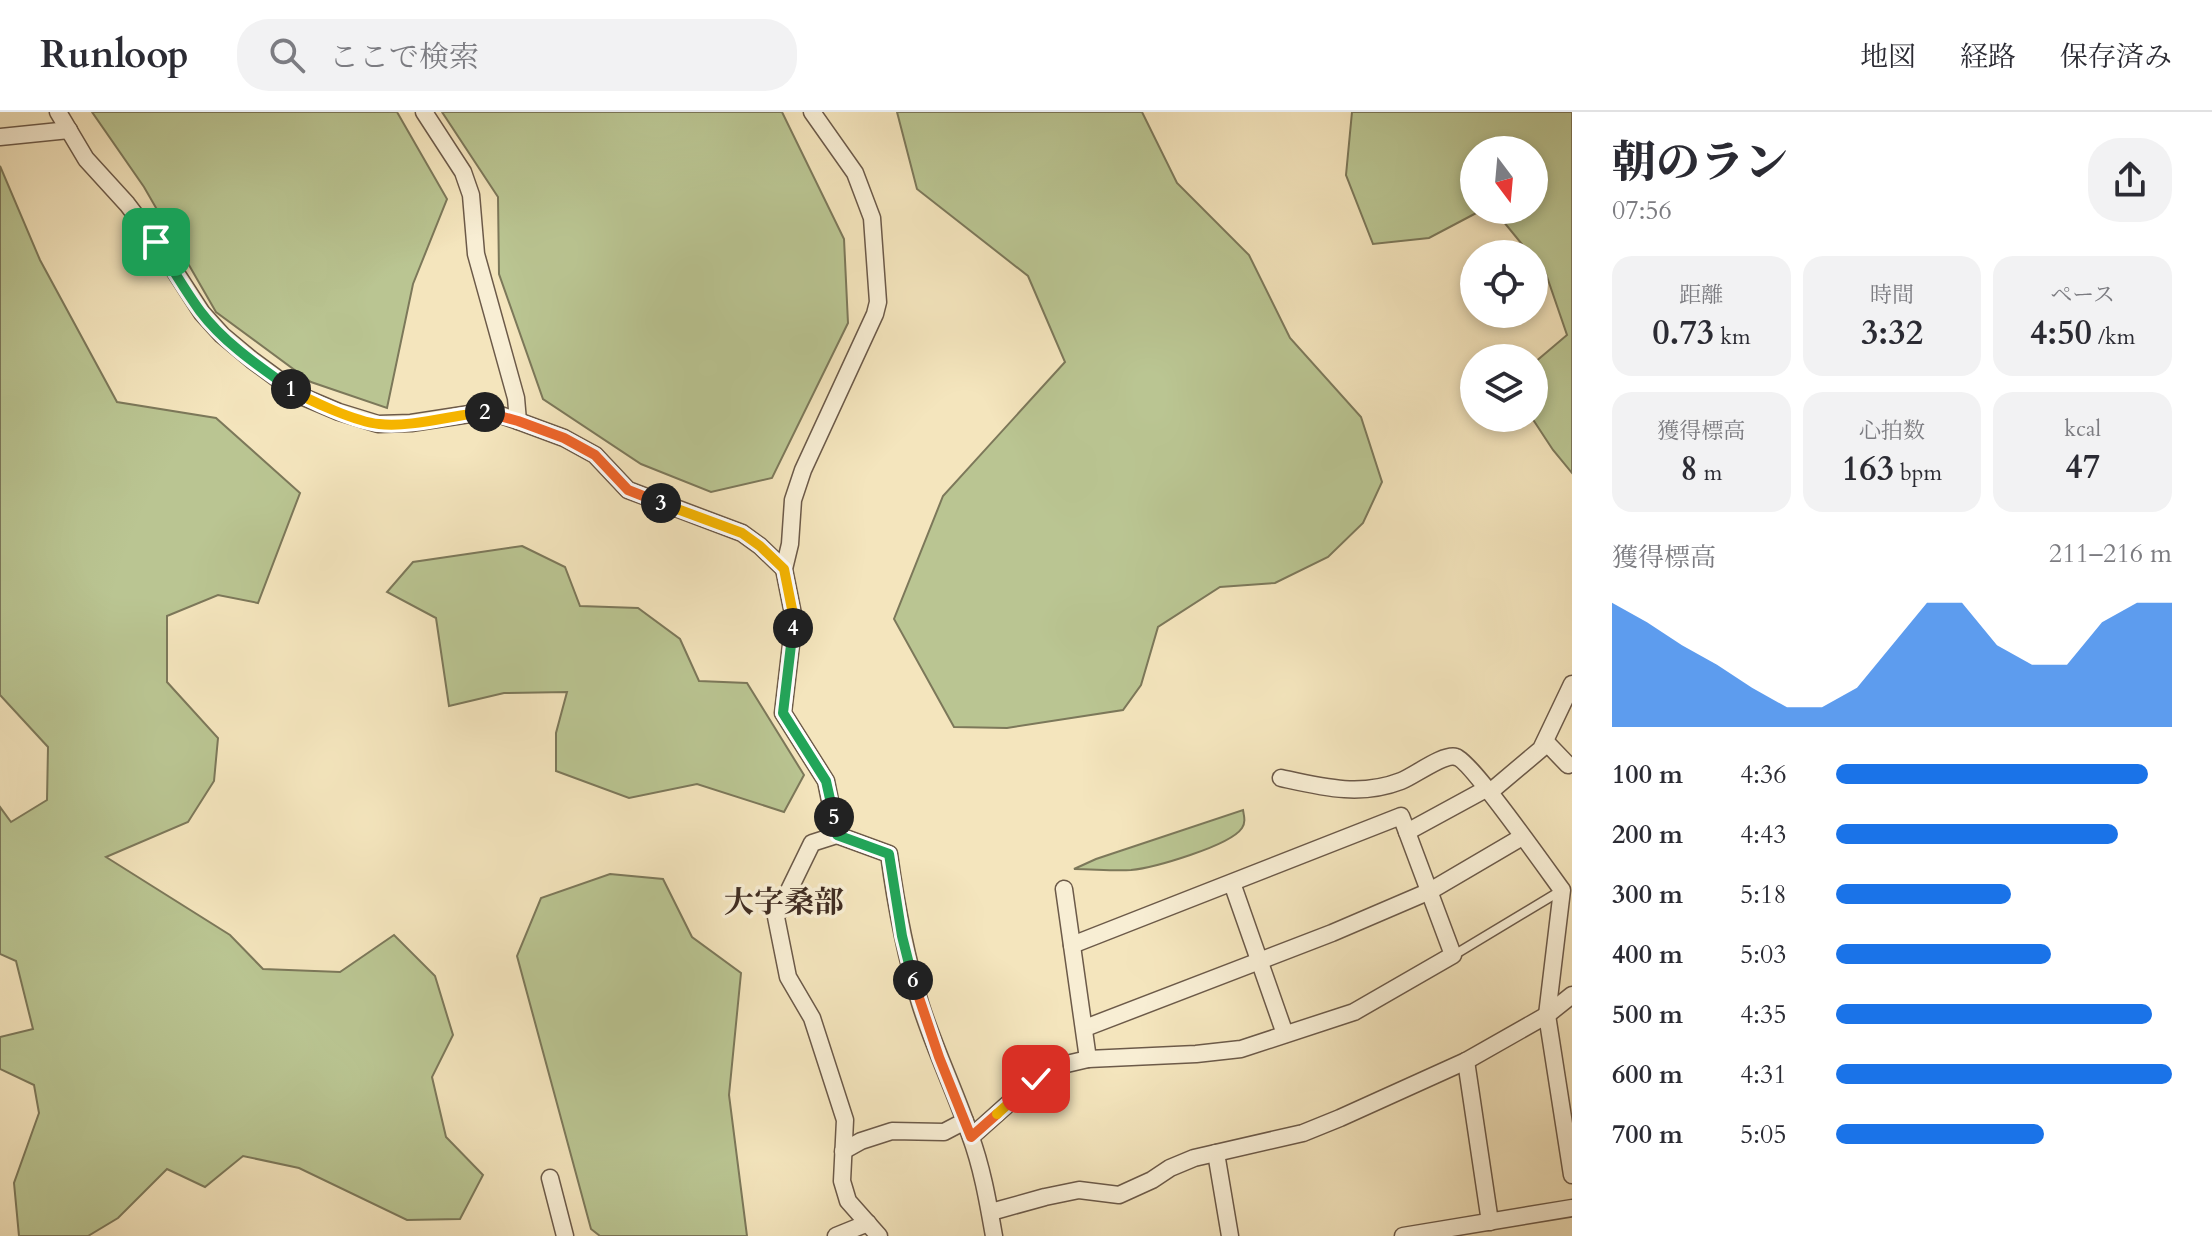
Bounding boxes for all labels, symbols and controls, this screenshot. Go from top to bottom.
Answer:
search box [237,19,797,91]
text: Runloop [40,29,189,81]
icon: search [265,33,309,77]
text: ここで検索 [329,37,479,78]
text: 地図 [1860,38,1916,76]
text: 経路 [1960,38,2016,76]
text: 保存済み [2060,38,2172,76]
text: 朝のラン [1612,133,1788,193]
north arrow [1460,136,1548,224]
map controls [1460,136,1548,432]
button: share [2088,138,2172,222]
text: 07:56 [1612,193,1672,228]
pin [122,208,190,276]
icon: arrive [134,220,178,264]
button: locate [1460,240,1548,328]
text: 距離 [1679,280,1723,310]
text: 時間 [1870,280,1914,310]
text: ペース [2050,280,2115,310]
text: 0.73 [1652,310,1714,356]
text: 3:32 [1861,310,1923,356]
text: 4:50 [2030,310,2092,356]
text: km [1714,322,1751,352]
text: /km [2092,322,2135,352]
button: layers [1460,344,1548,432]
pin: 1 [271,369,311,409]
text: 1 [285,374,297,404]
pin: 2 [465,392,505,432]
text: 2 [479,397,491,427]
text: kcal [2064,414,2101,444]
text: 獲得標高 [1657,416,1745,446]
text: 心拍数 [1859,416,1925,446]
text: 47 [2065,444,2100,490]
text: 8 [1680,446,1698,492]
text: 163 [1842,446,1894,492]
text: m [1698,458,1722,488]
text: bpm [1894,458,1942,488]
pin: 3 [641,483,681,523]
text: 3 [655,488,667,518]
text: 211–216 m [2049,536,2172,571]
text: 獲得標高 [1612,540,1716,575]
pin: 4 [773,608,813,648]
text: 4 [787,613,799,643]
text: 100 m [1612,757,1683,792]
text: 4:36 [1740,757,1787,792]
pin: 5 [814,797,854,837]
text: 5 [828,802,840,832]
text: 200 m [1612,817,1683,852]
text: 4:43 [1740,817,1787,852]
text: 300 m [1612,877,1683,912]
text: 5:18 [1740,877,1787,912]
district label: 大字桑部 [724,882,844,923]
text: 400 m [1612,937,1683,972]
text: 5:03 [1740,937,1787,972]
pin: 6 [893,960,933,1000]
text: 6 [907,965,919,995]
text: 500 m [1612,997,1683,1032]
text: 4:35 [1740,997,1787,1032]
pin [1002,1045,1070,1113]
icon: check [1014,1057,1058,1101]
text: 600 m [1612,1057,1683,1092]
text: 4:31 [1740,1057,1787,1092]
text: 700 m [1612,1117,1683,1152]
text: 5:05 [1740,1117,1787,1152]

